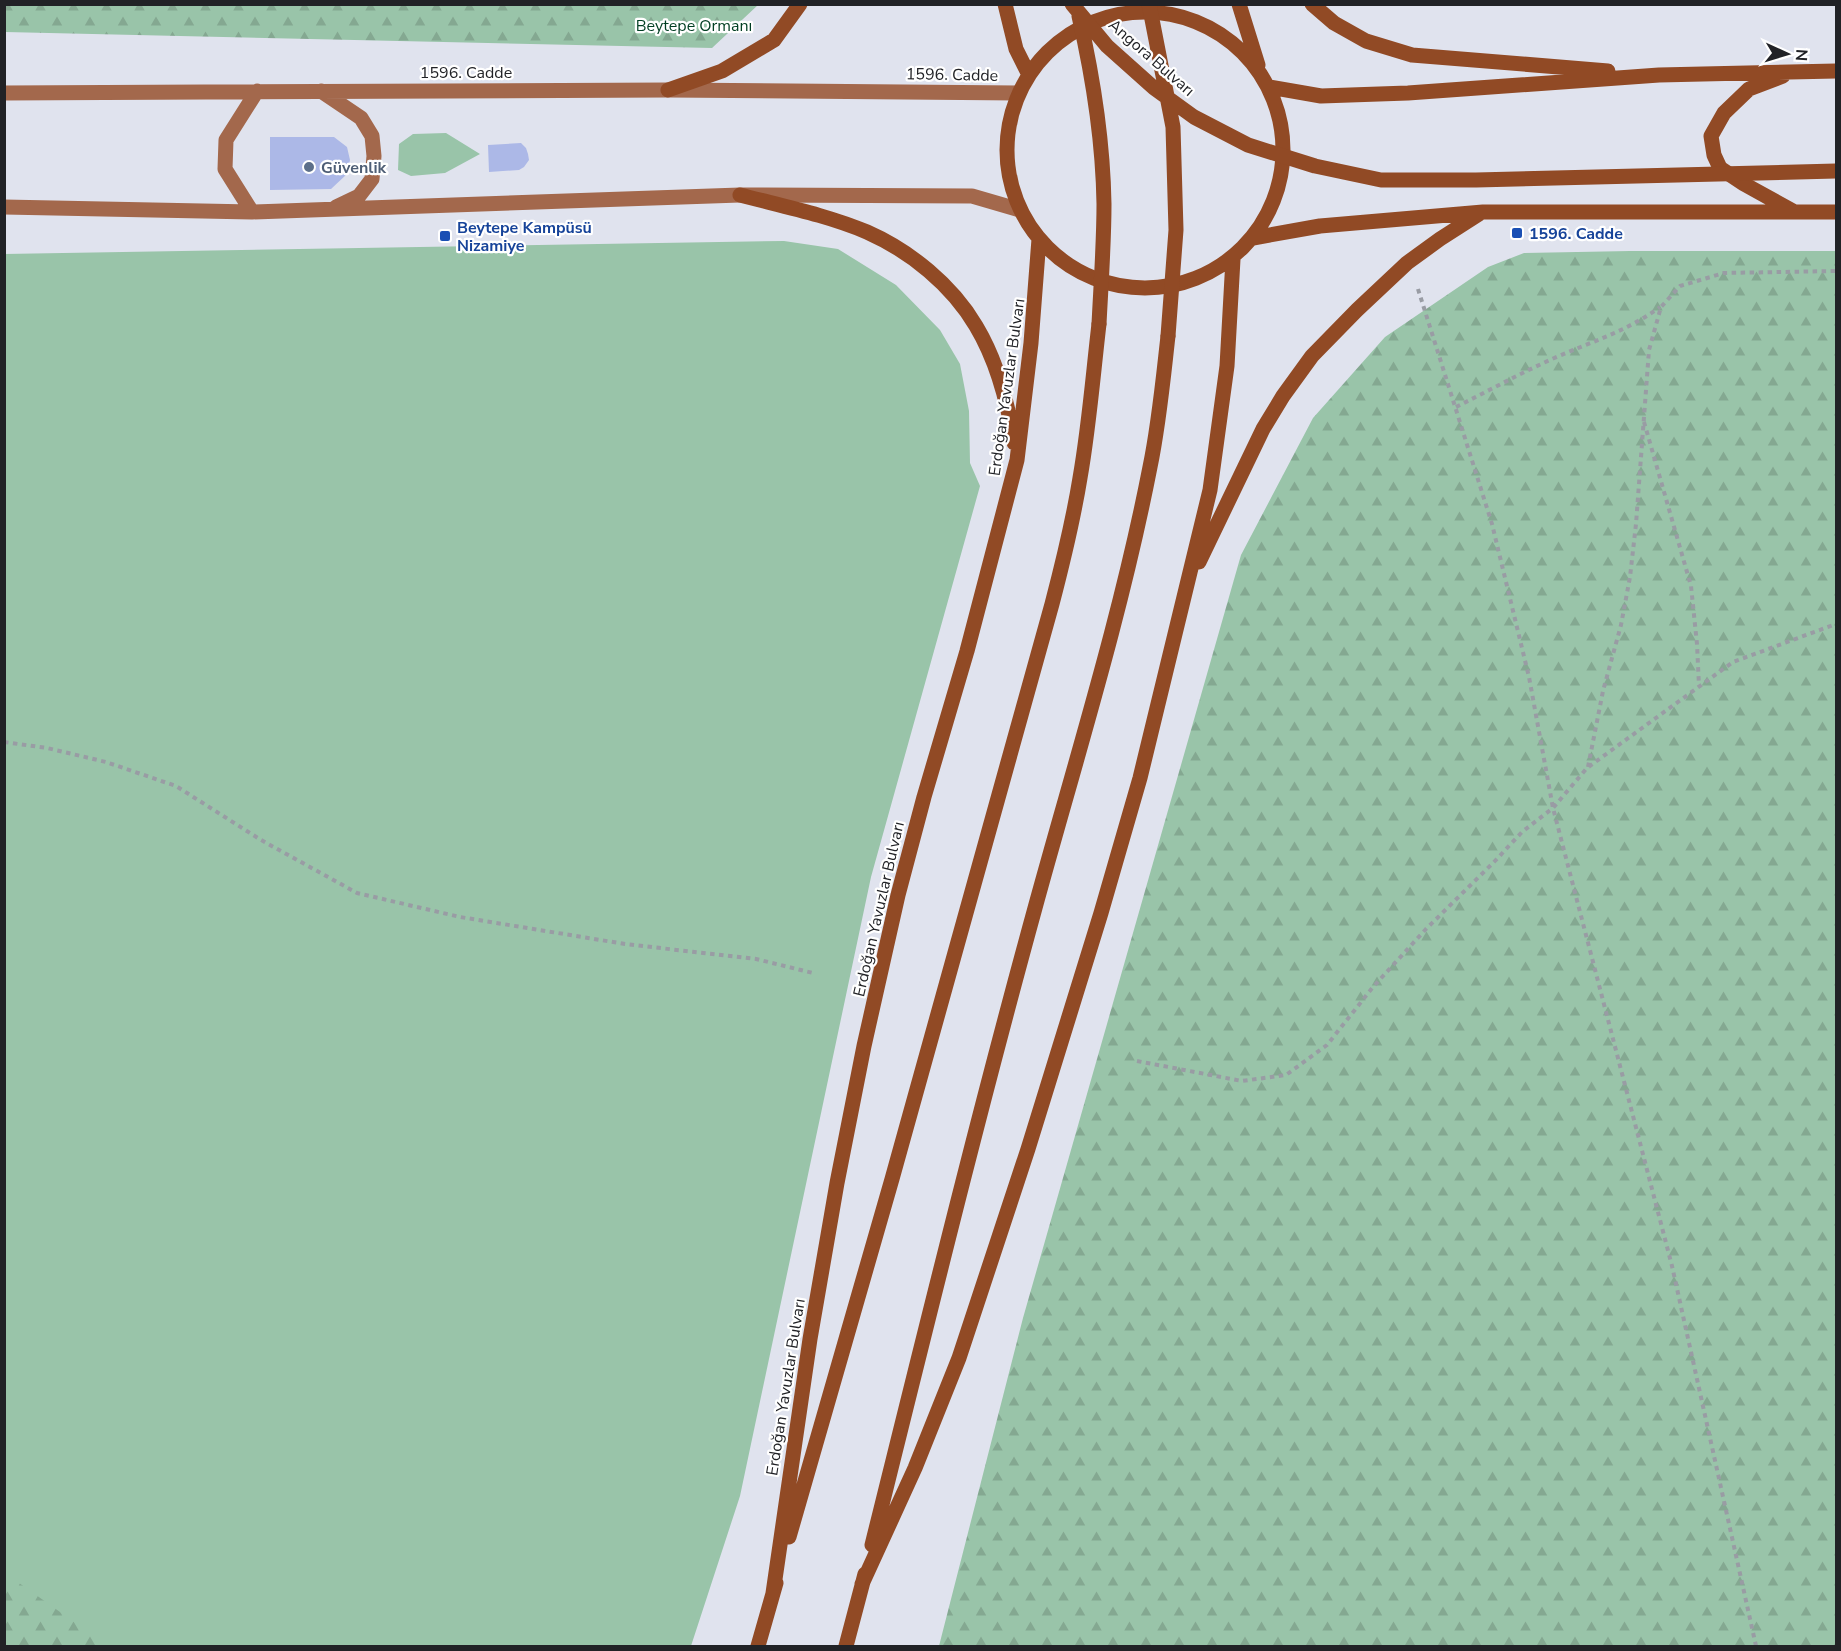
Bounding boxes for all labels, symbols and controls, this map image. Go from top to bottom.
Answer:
street label: Angora Bulvarı [1104,14,1199,101]
park label: Beytepe Ormanı [636,15,752,37]
north arrow [1757,24,1817,84]
text: N [1790,48,1812,62]
street label: 1596. Cadde [420,62,512,84]
street label: 1596. Cadde [906,63,998,87]
place label: Güvenlik [321,157,387,179]
marker: Güvenlik [302,160,316,174]
place label: Beytepe Kampüsü Nizamiye [457,217,592,257]
place label: 1596. Cadde [1529,223,1623,245]
marker: 1596. Cadde [1510,226,1524,240]
marker: Beytepe Kampüsü Nizamiye [438,229,452,243]
street label: Erdoğan Yavuzlar Bulvarı [984,297,1030,477]
street label: Erdoğan Yavuzlar Bulvarı [848,820,910,999]
street label: Erdoğan Yavuzlar Bulvarı [761,1297,811,1477]

